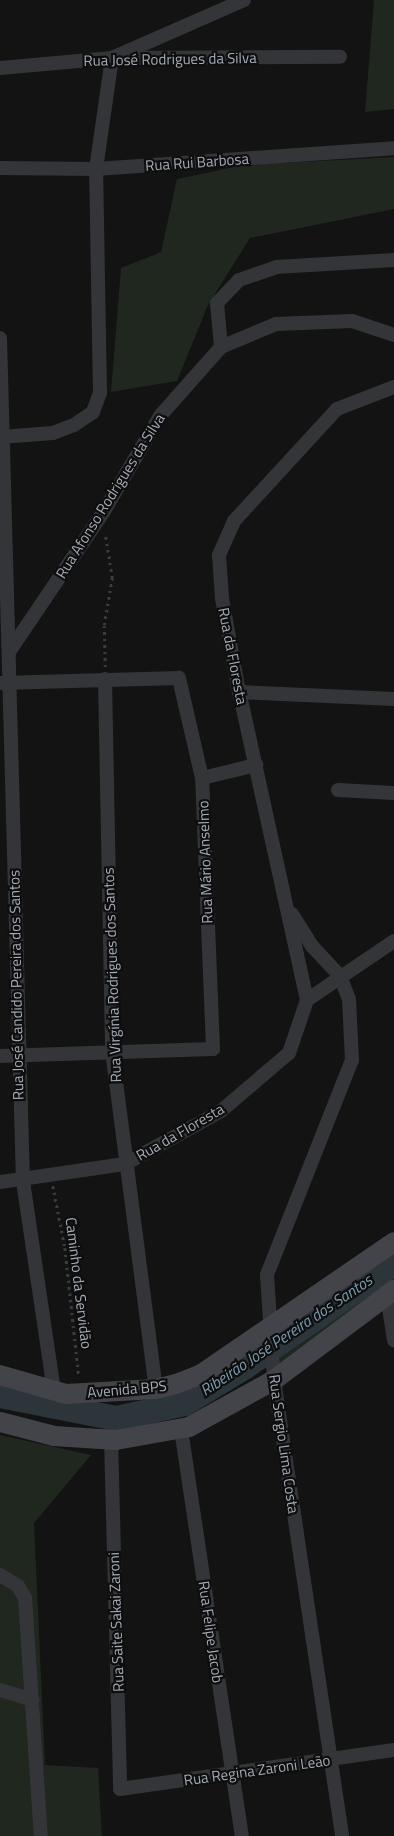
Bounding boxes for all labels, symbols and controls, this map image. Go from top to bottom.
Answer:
street label: Rua José Rodrigues da Silva [83,48,257,70]
street label: Rua Rui Barbosa [145,149,249,175]
street label: Rua Afonso Rodrigues da Silva [52,410,168,582]
street label: Rua da Floresta [215,606,251,706]
street label: Rua Mário Anselmo [194,800,216,924]
street label: Rua Virgínia Rodrigues dos Santos [99,867,125,1083]
street label: Rua José Candido Pereira dos Santos [5,870,27,1100]
street label: Rua da Floresta [133,1100,227,1164]
street label: Caminho da Servidão [62,1216,96,1350]
water label: Ribeirão José Pereira dos Santos [196,1270,376,1400]
street label: Rua Sergio Lima Costa [265,1373,303,1515]
street label: Avenida BPS [87,1377,167,1401]
street label: Rua Saite Sakai Zaroni [105,1552,127,1692]
street label: Rua Felipe Jacob [195,1580,227,1684]
street label: Rua Regina Zaroni Leão [183,1751,331,1789]

